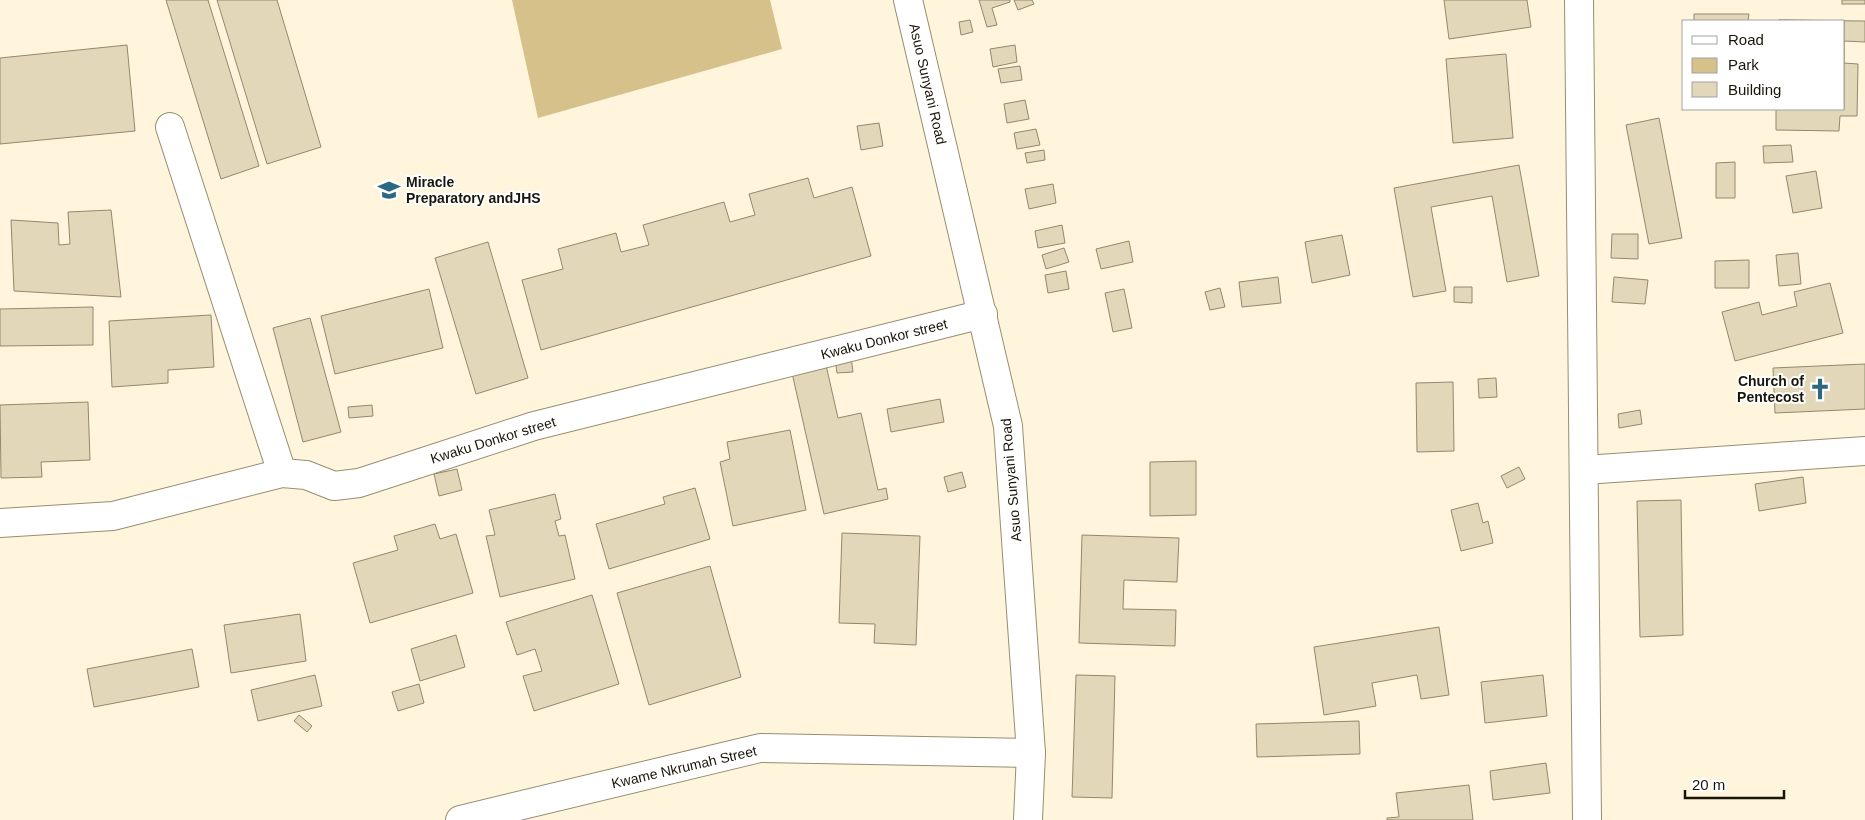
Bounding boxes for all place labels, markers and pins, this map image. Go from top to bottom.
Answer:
place label: Miracle Preparatory andJHS [406,174,541,206]
school or university icon: Miracle Preparatory andJHS [376,177,402,203]
place label: Church of Pentecost [1737,373,1804,405]
church icon: Church of Pentecost [1807,376,1833,402]

